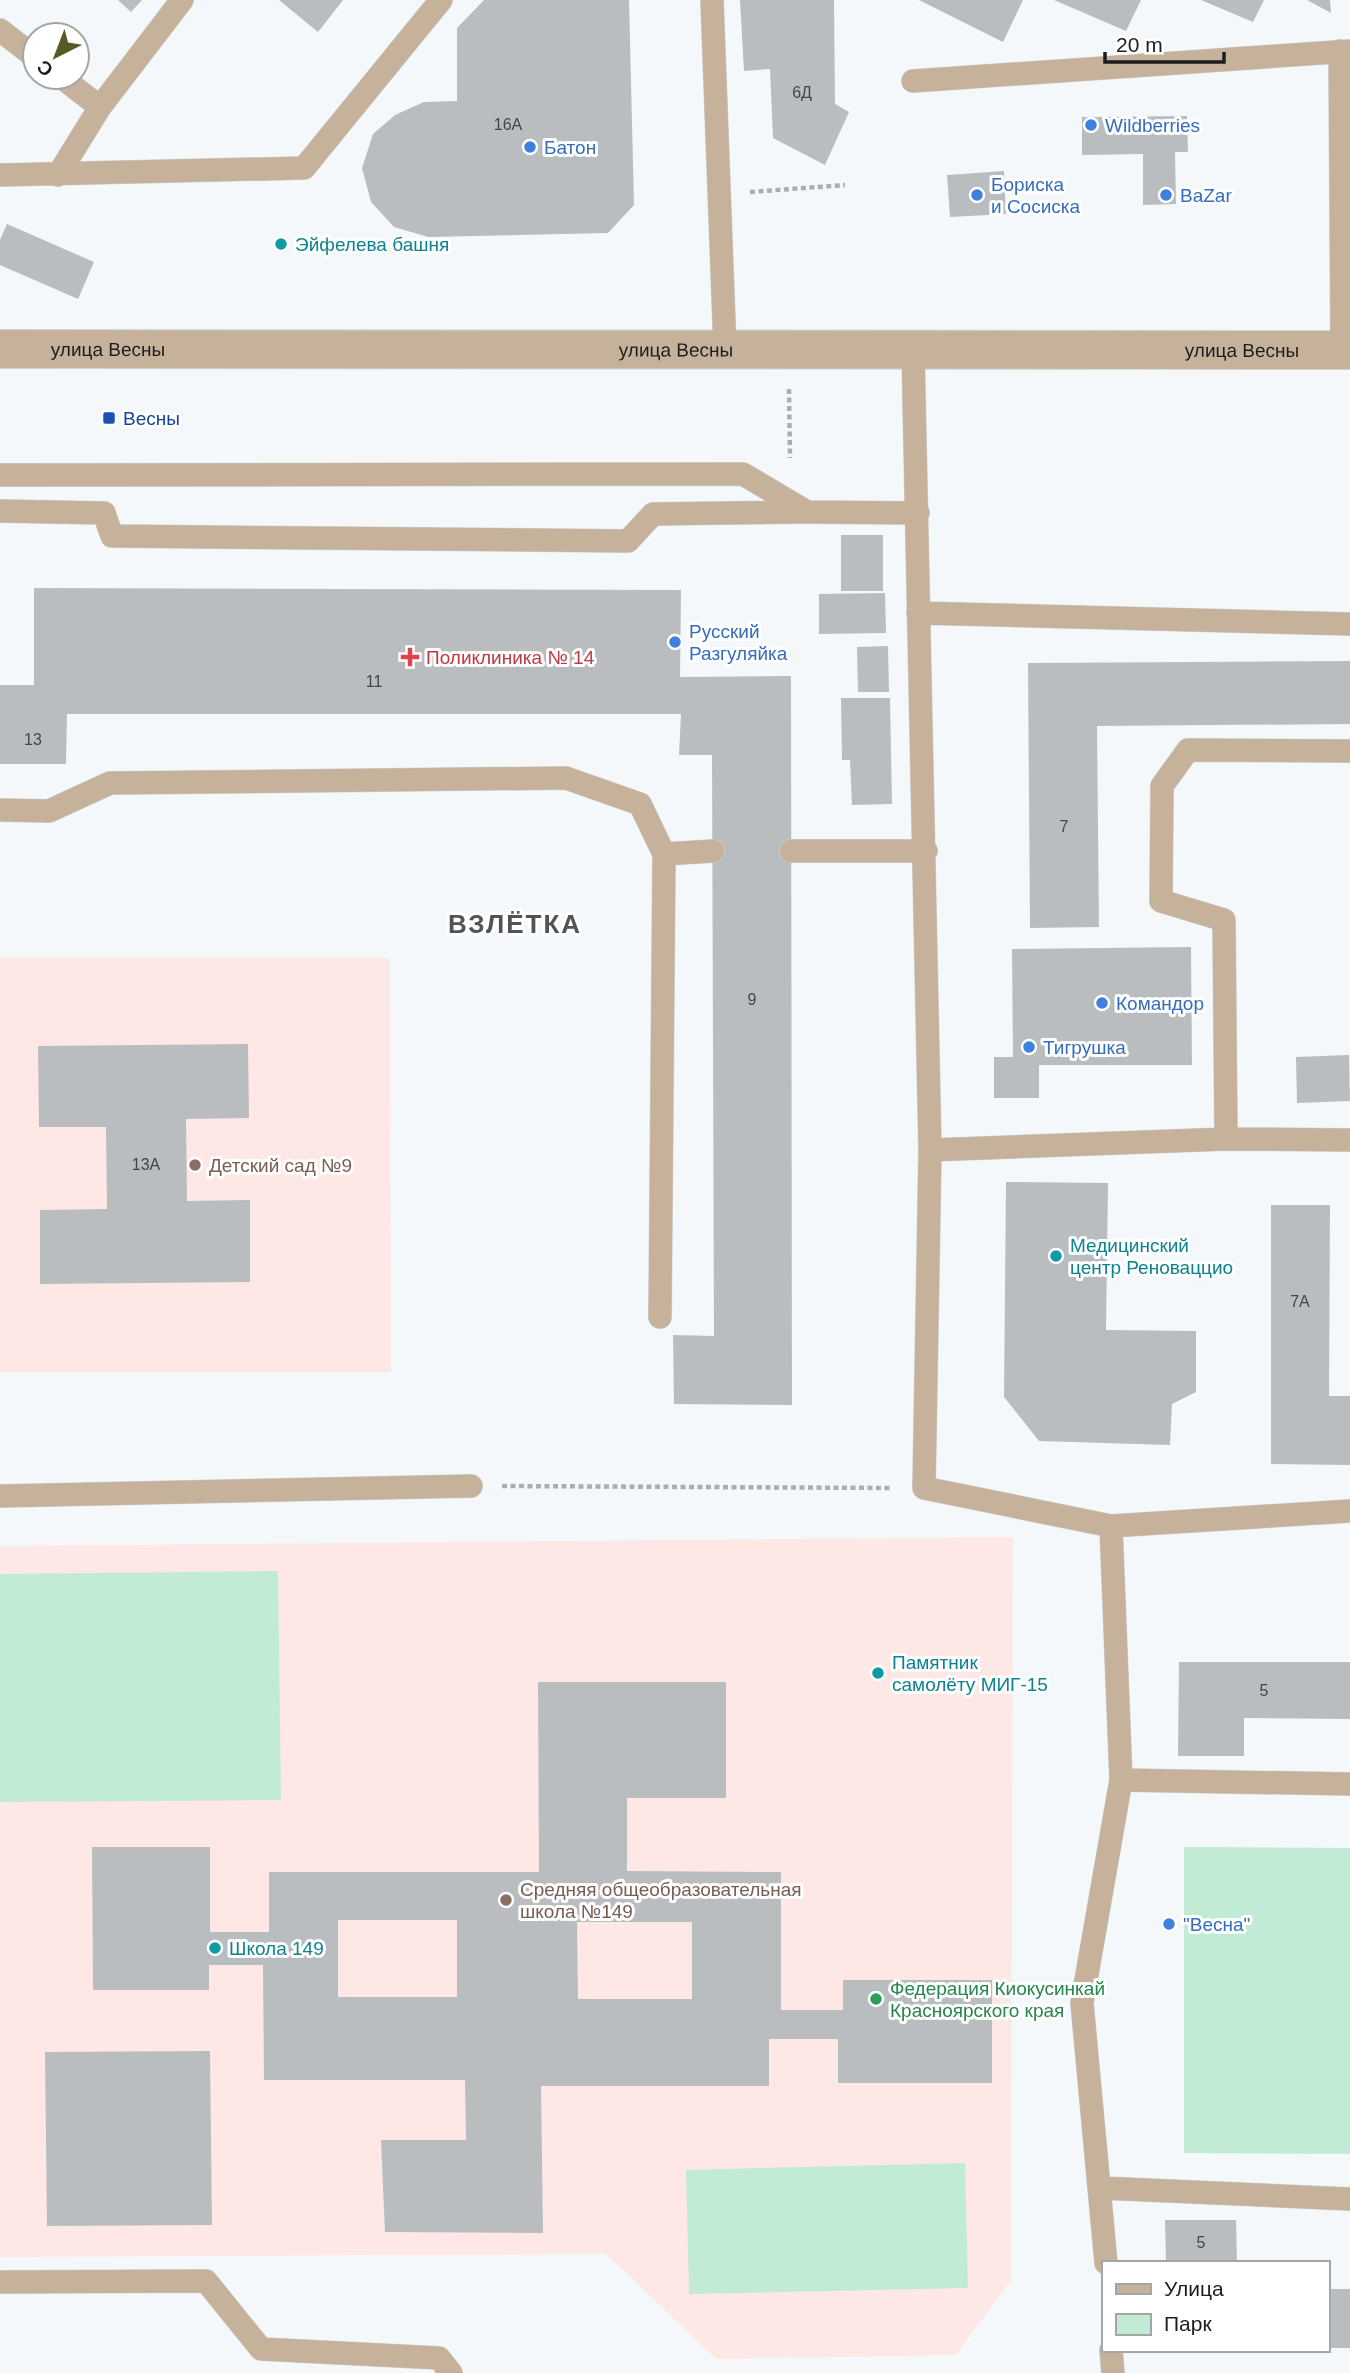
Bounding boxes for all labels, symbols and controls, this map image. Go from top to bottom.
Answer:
north arrow [21,21,91,91]
scale bar [1105,21,1224,65]
text: 20 m [1116,33,1163,56]
text: С [33,56,57,81]
house number: 6Д [792,84,812,101]
place label: Wildberries [1105,115,1200,136]
house number: 16А [494,116,523,133]
marker: Wildberries [1083,117,1099,133]
place label: Батон [544,137,596,158]
marker: Батон [522,139,538,155]
place label: Бориска и Сосиска [991,174,1081,217]
place label: BaZar [1180,185,1232,206]
marker: Бориска и Сосиска [969,187,985,203]
marker: BaZar [1158,187,1174,203]
place label: Эйфелева башня [295,234,449,255]
marker: Эйфелева башня [273,236,289,252]
street label: улица Весны [51,339,165,360]
street label: улица Весны [619,339,733,360]
street label: улица Весны [1185,339,1299,360]
place label: Весны [123,408,180,429]
marker: Весны [101,410,117,426]
place label: Русский Разгуляйка [689,621,788,664]
marker: Русский Разгуляйка [667,634,683,650]
marker: Поликлиника № 14 [400,647,420,667]
place label: Поликлиника № 14 [426,647,595,668]
house number: 11 [366,673,382,690]
house number: 13 [24,731,42,748]
house number: 7 [1060,818,1069,835]
district label: ВЗЛЁТКА [448,909,582,939]
house number: 9 [748,991,757,1008]
place label: Командор [1116,993,1204,1014]
marker: Командор [1094,995,1110,1011]
place label: Тигрушка [1043,1037,1126,1058]
marker: Тигрушка [1021,1039,1037,1055]
place label: Детский сад №9 [209,1155,352,1176]
house number: 13А [132,1156,161,1173]
marker: Детский сад №9 [187,1157,203,1173]
place label: Медицинский центр Реноваццио [1070,1235,1233,1278]
marker: Медицинский центр Реноваццио [1048,1248,1064,1264]
house number: 7А [1290,1293,1310,1310]
place label: Памятник самолёту МИГ-15 [892,1652,1048,1695]
marker: Памятник самолёту МИГ-15 [870,1665,886,1681]
house number: 5 [1260,1682,1269,1699]
place label: Средняя общеобразовательная школа №149 [520,1879,802,1922]
marker: Средняя общеобразовательная школа №149 [498,1892,514,1908]
place label: "Весна" [1183,1914,1250,1935]
marker: "Весна" [1161,1916,1177,1932]
place label: Школа 149 [229,1938,324,1959]
marker: Школа 149 [207,1940,223,1956]
place label: Федерация Киокусинкай Красноярского края [890,1978,1105,2021]
marker: Федерация Киокусинкай Красноярского края [868,1991,884,2007]
house number: 5 [1197,2234,1206,2251]
legend [1102,2261,1329,2352]
text: Улица [1164,2277,1224,2300]
text: Парк [1164,2312,1212,2335]

